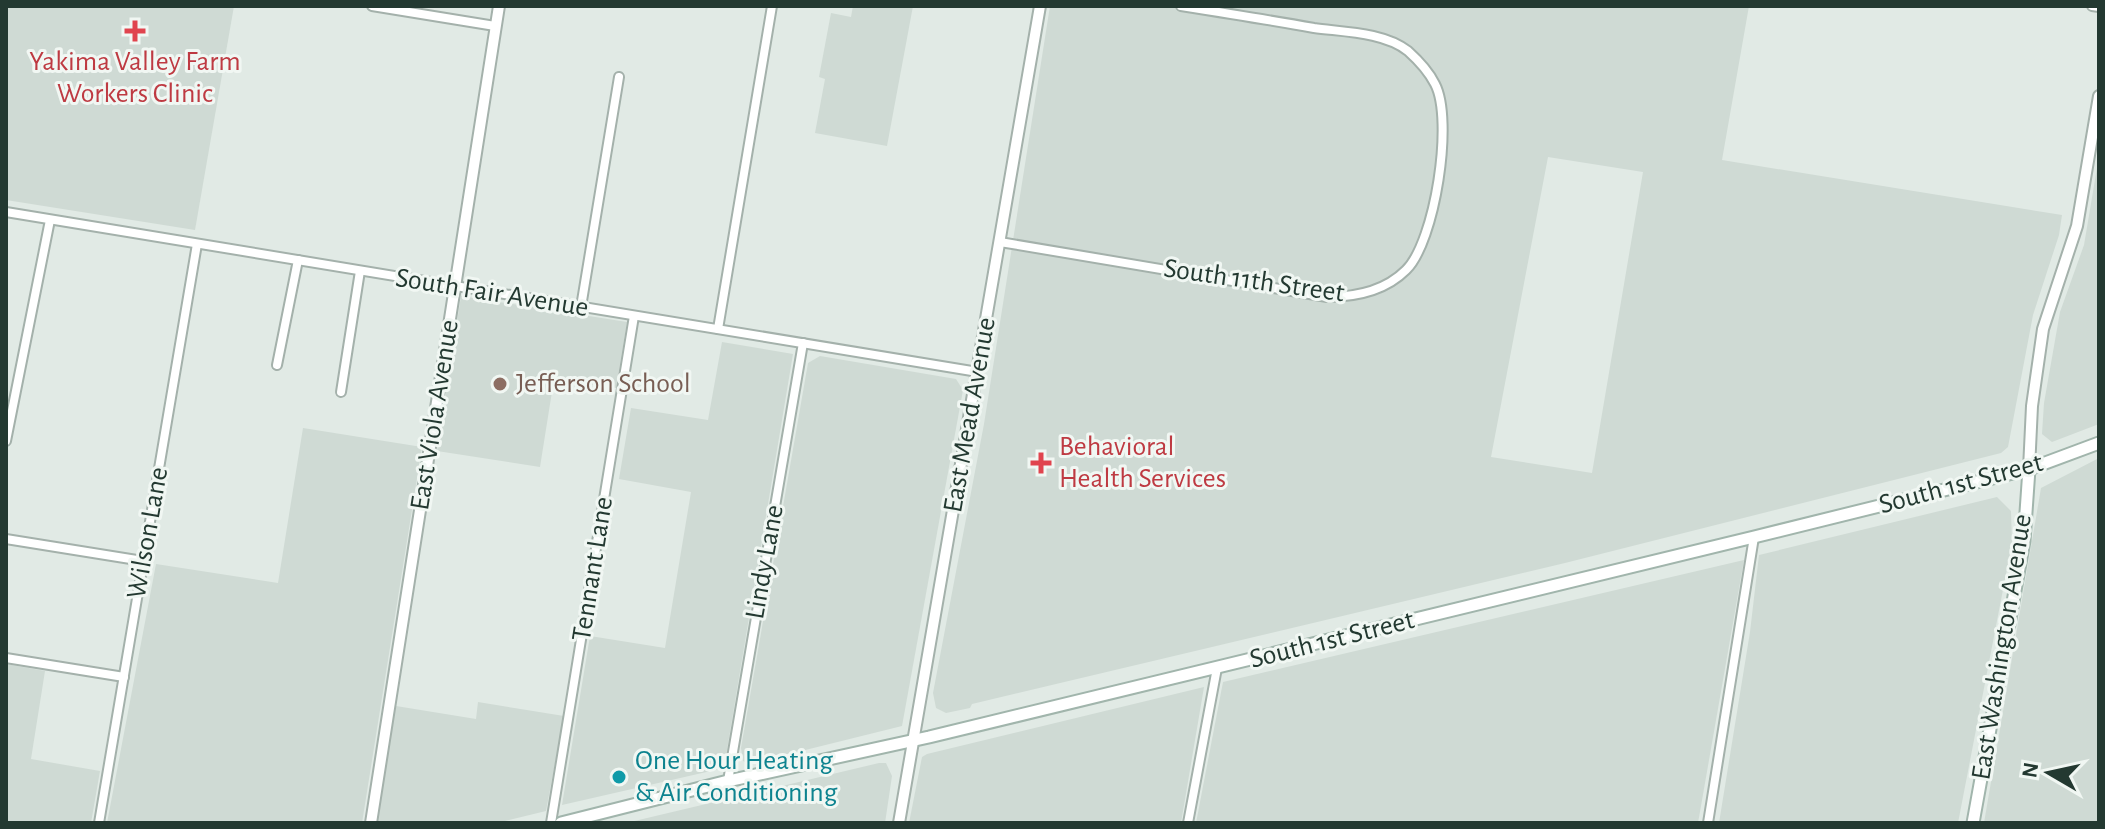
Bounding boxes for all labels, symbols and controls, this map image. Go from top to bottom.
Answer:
marker: Yakima Valley Farm Workers Clinic [124,20,146,42]
place label: Yakima Valley Farm Workers Clinic [29,48,241,108]
street label: South 11th Street [1162,254,1346,308]
street label: South Fair Avenue [393,264,591,322]
street label: East Mead Avenue [939,315,1001,515]
street label: East Viola Avenue [406,318,464,512]
place label: Jefferson School [516,370,691,398]
marker: Jefferson School [491,375,509,393]
place label: Behavioral Health Services [1059,433,1226,493]
street label: South 1st Street [1876,449,2046,519]
marker: Behavioral Health Services [1030,452,1052,474]
street label: Wilson Lane [123,465,173,601]
street label: Tennant Lane [568,495,618,643]
street label: Lindy Lane [741,503,789,621]
street label: East Washington Avenue [1967,512,2037,782]
street label: South 1st Street [1247,606,1417,674]
north arrow [2009,733,2089,813]
place label: One Hour Heating & Air Conditioning [635,747,838,807]
text: N [2018,761,2042,779]
marker: One Hour Heating & Air Conditioning [610,768,628,786]

